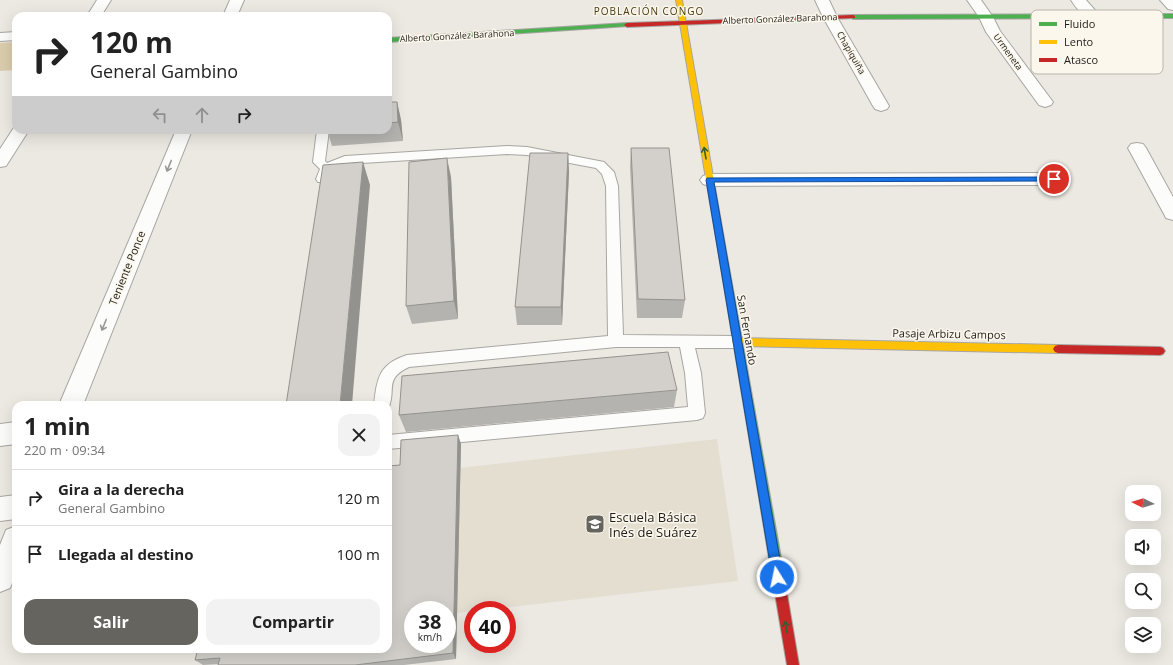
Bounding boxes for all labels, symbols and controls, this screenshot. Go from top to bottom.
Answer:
district label: POBLACIÓN CONGO [594,4,704,18]
street label: Alberto González Barahona [722,10,838,27]
legend [1031,10,1163,74]
text: Fluido [1064,16,1096,31]
text: 120 m [90,23,173,61]
street label: Alberto González Barahona [399,26,515,45]
icon: right [24,28,76,80]
street label: Chapiquiña [834,29,869,77]
street label: Urmeneta [991,31,1026,73]
text: Lento [1064,34,1094,49]
text: Atasco [1064,52,1099,67]
text: General Gambino [90,59,238,83]
icon: left [149,104,171,126]
icon: ahead [191,104,213,126]
icon: right [233,104,255,126]
one-way arrow [701,147,709,160]
one-way arrow [164,160,172,172]
pin [1037,162,1071,196]
icon: arrive [1043,168,1065,190]
street label: Teniente Ponce [105,228,148,307]
street label: San Fernando [734,294,761,367]
one-way arrow [99,319,107,331]
street label: Pasaje Arbizu Campos [892,325,1006,342]
text: 1 min [24,409,91,442]
button: close [338,414,380,456]
text: 220 m · 09:34 [24,441,105,459]
text: Gira a la derecha [58,479,184,499]
north arrow [1125,485,1161,521]
map controls [1125,485,1161,653]
icon: right [24,487,46,509]
text: 120 m [336,488,380,508]
text: General Gambino [58,499,165,517]
place label: Escuela Básica Inés de Suárez [609,508,697,541]
school or university icon: Escuela Básica Inés de Suárez [584,513,606,535]
button: sound [1125,529,1161,565]
icon: arrive [24,543,46,565]
text: Llegada al destino [58,544,193,564]
text: 100 m [336,544,380,564]
position arrow [756,556,798,598]
button: search [1125,573,1161,609]
button: Salir [24,599,198,645]
button: Compartir [206,599,380,645]
speed limit sign: 40 [464,601,516,653]
text: 38 [419,608,441,635]
button: layers [1125,617,1161,653]
one-way arrow [782,620,790,633]
text: km/h [418,630,442,644]

